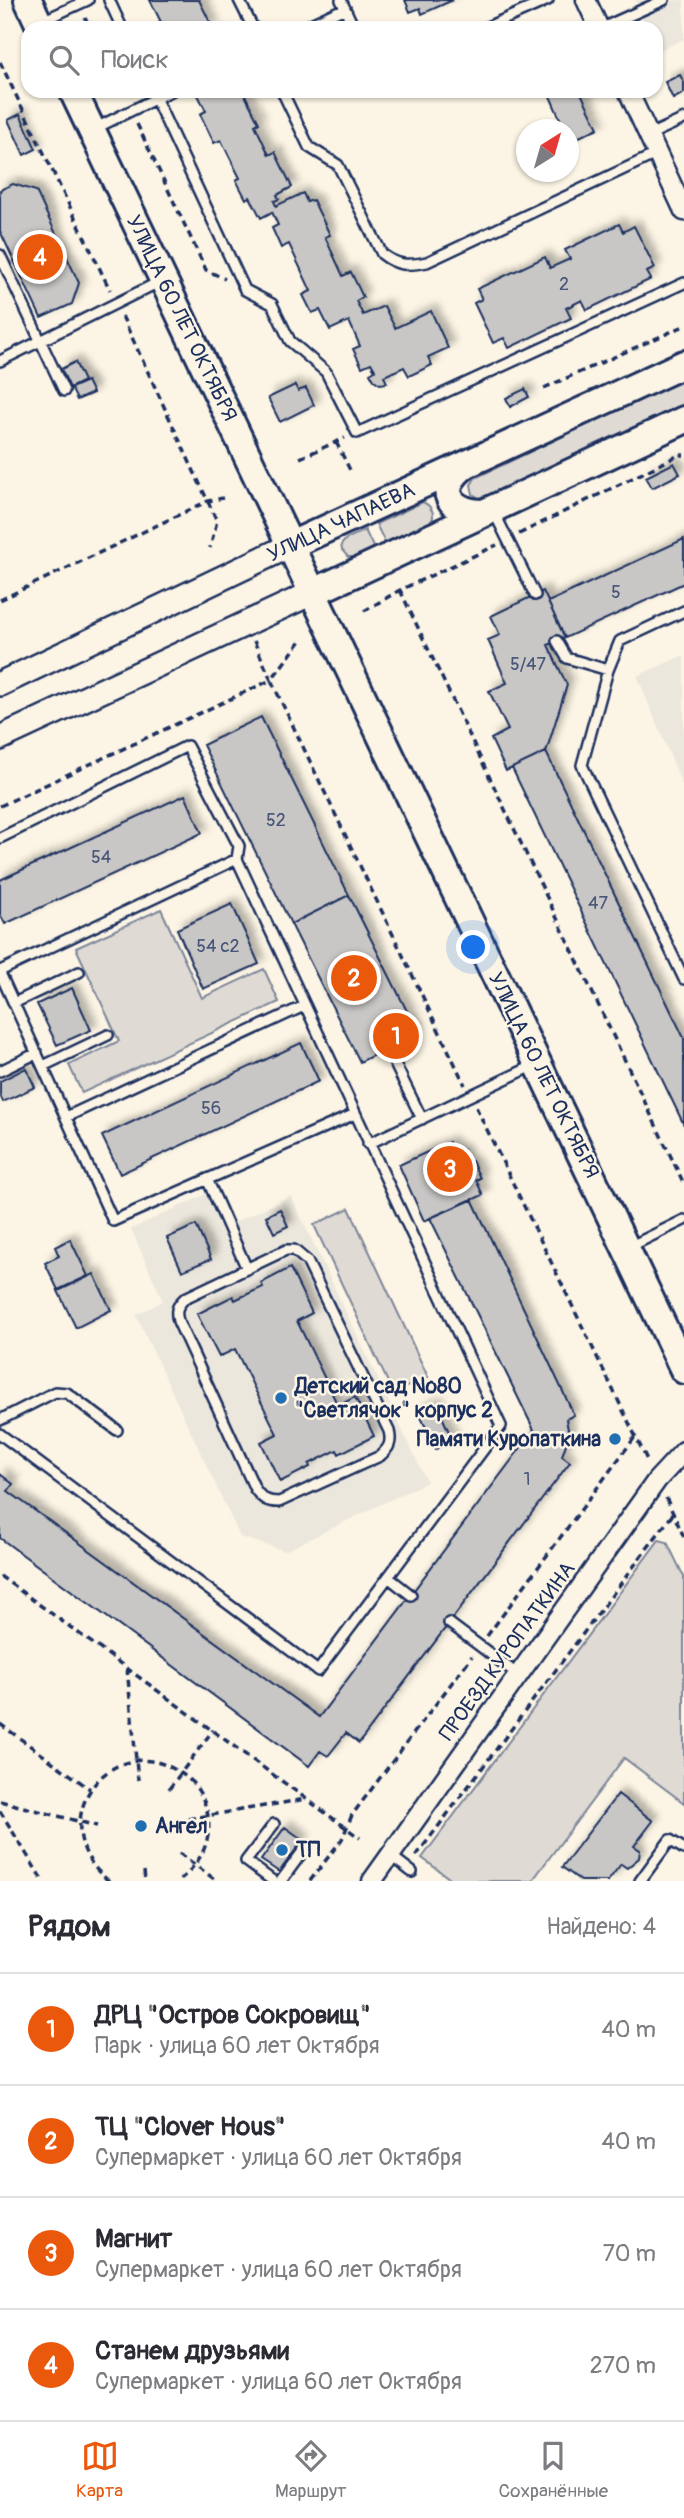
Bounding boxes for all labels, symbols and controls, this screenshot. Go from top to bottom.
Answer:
search box [21,21,663,98]
icon: search [45,41,83,79]
text: Поиск [101,44,169,76]
north arrow [516,119,579,182]
street label: УЛИЦА 60 ЛЕТ ОКТЯБРЯ [120,211,243,426]
pin: 4 [17,231,63,283]
house number: 2 [559,273,569,296]
street label: УЛИЦА ЧАПАЕВА [263,476,419,568]
house number: 5 [611,581,621,604]
house number: 5/47 [510,653,547,676]
house number: 52 [266,809,286,832]
house number: 54 [91,846,112,869]
house number: 47 [588,892,608,915]
your location [456,930,490,964]
house number: 54 с2 [196,935,240,958]
pin: 2 [331,952,377,1004]
street label: УЛИЦА 60 ЛЕТ ОКТЯБРЯ [482,968,605,1183]
pin: 1 [373,1010,419,1062]
house number: 56 [201,1097,221,1120]
pin: 3 [427,1143,473,1195]
place label: Детский сад №80 "Светлячок" корпус 2 [293,1373,493,1424]
marker: Детский сад №80 "Светлячок" корпус 2 [273,1390,289,1406]
place label: Памяти Куропаткина [417,1426,601,1453]
marker: Памяти Куропаткина [607,1431,623,1447]
house number: 1 [523,1468,531,1491]
street label: ПРОЕЗД КУРОПАТКИНА [433,1556,582,1746]
place label: Ангел [155,1813,208,1840]
marker: Ангел [133,1818,149,1834]
place label: ТП [295,1837,321,1864]
marker: ТП [274,1842,290,1858]
text: Рядом [28,1908,111,1945]
text: Найдено: 4 [546,1912,656,1941]
text: ДРЦ "Остров Сокровищ" [95,1999,371,2031]
text: 1 [47,2015,56,2044]
text: 40 m [602,2015,656,2044]
text: Парк · улица 60 лет Октября [95,2031,380,2060]
text: ТЦ "Clover Hous" [95,2111,285,2143]
text: 2 [45,2127,57,2156]
text: 40 m [602,2127,656,2156]
text: Супермаркет · улица 60 лет Октября [95,2143,462,2172]
text: Магнит [95,2223,172,2255]
text: 3 [45,2239,57,2268]
text: 70 m [603,2239,656,2268]
text: Супермаркет · улица 60 лет Октября [95,2255,462,2284]
text: Станем друзьями [95,2335,289,2367]
text: 4 [44,2351,58,2380]
text: 270 m [590,2351,656,2380]
text: Супермаркет · улица 60 лет Октября [95,2367,462,2396]
tab: Карта [76,2437,123,2503]
tab: Маршрут [275,2437,347,2503]
tab: Сохранённые [498,2437,608,2503]

